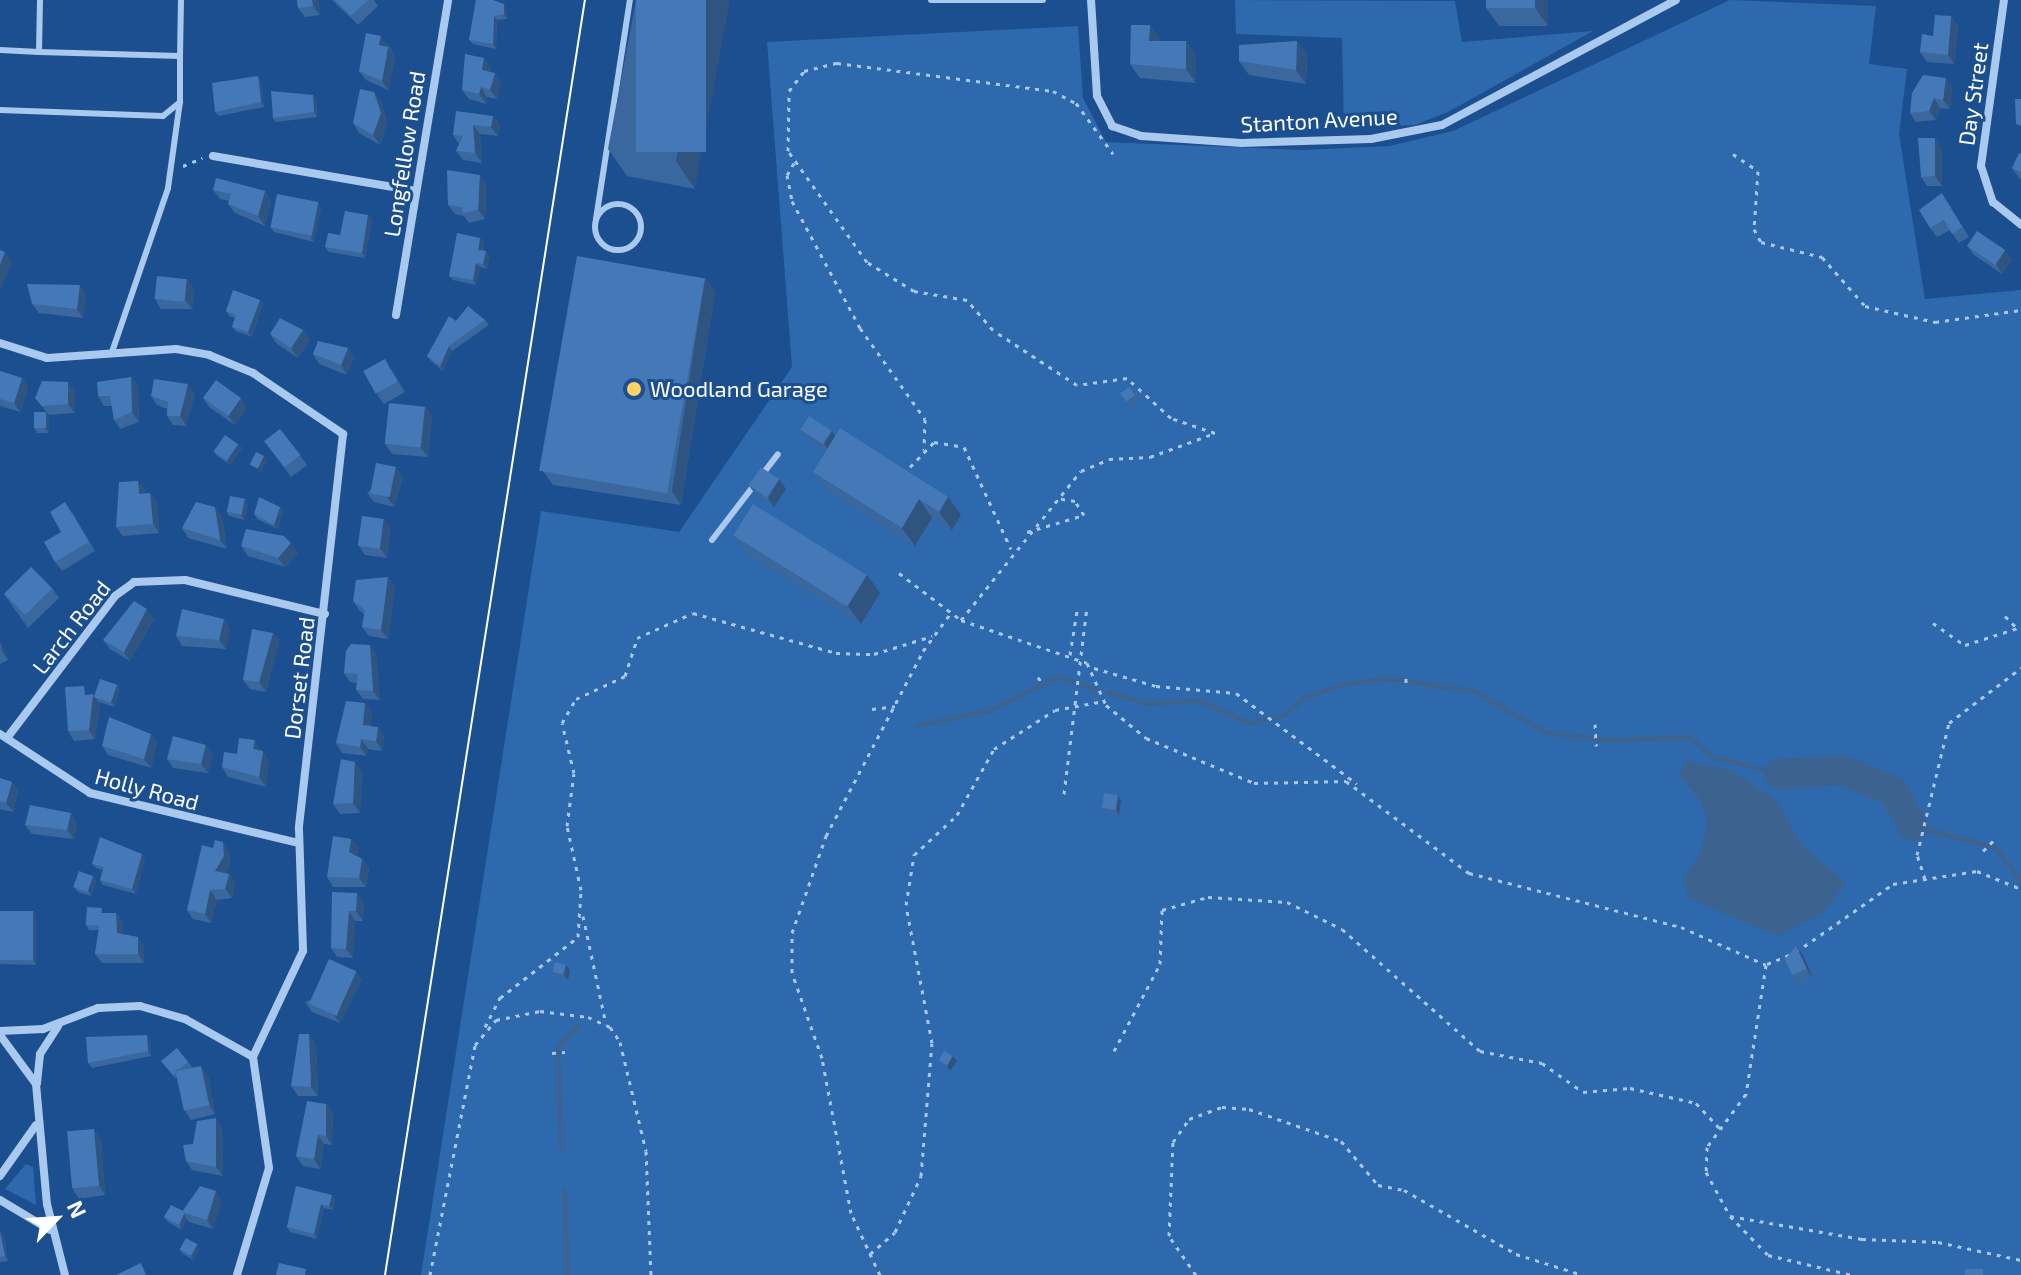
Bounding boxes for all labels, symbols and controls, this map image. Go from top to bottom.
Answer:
street label: Day Street [1953,40,1993,148]
street label: Longfellow Road [378,69,430,239]
street label: Stanton Avenue [1240,103,1398,137]
place label: Woodland Garage [650,376,828,402]
marker: Woodland Garage [625,380,643,398]
street label: Larch Road [26,575,116,679]
street label: Dorset Road [278,615,320,741]
street label: Holly Road [92,762,202,816]
north arrow [16,1179,96,1259]
text: N [63,1196,93,1222]

